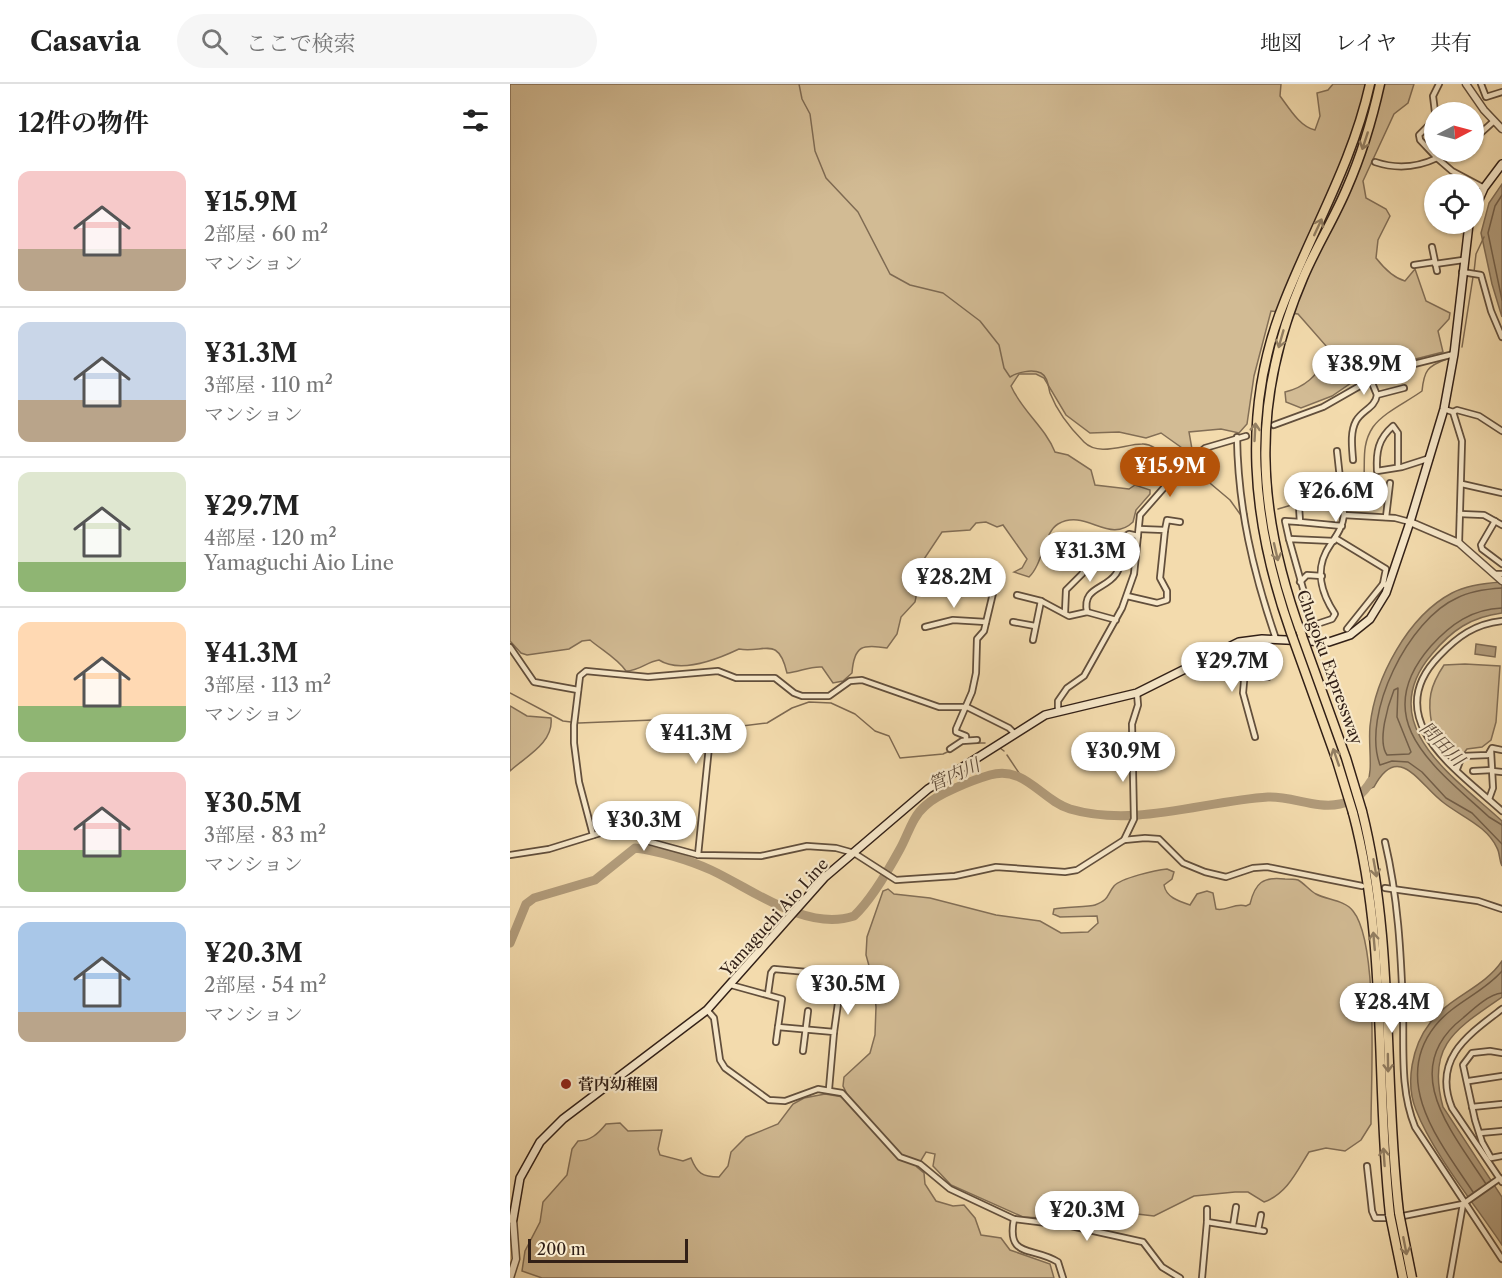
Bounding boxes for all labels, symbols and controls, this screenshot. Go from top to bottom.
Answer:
search box [177,14,597,68]
text: Casavia [30,24,141,58]
icon: search [198,25,231,58]
text: ここで検索 [246,30,356,57]
text: 地図 [1260,30,1302,55]
text: レイヤ [1335,30,1397,55]
text: 共有 [1430,30,1472,55]
north arrow [1424,102,1484,162]
map controls [1424,102,1484,234]
icon: filters [459,104,492,137]
text: 12件の物件 [18,107,149,139]
one-way arrow [1359,131,1370,150]
button: locate [1424,174,1484,234]
text: ¥15.9M [204,186,298,218]
icon: home [66,195,138,267]
one-way arrow [1312,219,1324,237]
text: 2部屋 · 60 m² [204,222,328,246]
text: マンション [204,251,303,275]
one-way arrow [1275,329,1286,348]
text: ¥31.3M [204,337,298,369]
pin: ¥38.9M [1315,345,1413,396]
icon: home [66,346,138,418]
text: ¥38.9M [1326,352,1402,376]
text: 3部屋 · 110 m² [204,373,333,397]
text: マンション [204,402,303,426]
one-way arrow [1250,423,1261,443]
pin: ¥15.9M [1121,447,1219,498]
text: ¥15.9M [1134,454,1206,478]
pin: ¥26.6M [1287,472,1385,523]
text: ¥26.6M [1298,479,1374,503]
text: ¥29.7M [204,490,300,522]
icon: home [66,496,138,568]
text: 4部屋 · 120 m² [204,526,337,550]
pin: ¥31.3M [1041,532,1139,583]
text: ¥31.3M [1054,539,1126,563]
one-way arrow [1270,543,1282,562]
text: Yamaguchi Aio Line [204,551,394,575]
pin: ¥28.2M [905,558,1003,609]
text: ¥28.2M [916,565,992,589]
street label: Chugoku Expressway [1293,587,1368,748]
text: ¥41.3M [204,637,298,669]
pin: ¥29.7M [1183,642,1281,693]
icon: home [66,646,138,718]
text: ¥29.7M [1195,649,1269,673]
text: 3部屋 · 113 m² [204,673,331,697]
text: マンション [204,702,303,726]
pin: ¥41.3M [647,714,745,765]
water label: 問田川 [1415,717,1470,772]
text: ¥41.3M [660,721,732,745]
pin: ¥30.9M [1074,732,1172,783]
text: ¥30.9M [1085,739,1161,763]
one-way arrow [1329,748,1340,767]
water label: 管内川 [925,753,985,796]
text: ¥30.5M [204,787,302,819]
icon: home [66,796,138,868]
pin: ¥30.3M [595,801,693,852]
text: ¥30.3M [606,808,682,832]
text: 3部屋 · 83 m² [204,823,326,847]
text: マンション [204,852,303,876]
street label: Yamaguchi Aio Line [715,854,832,981]
one-way arrow [1369,858,1380,878]
one-way arrow [1368,931,1379,951]
text: ¥20.3M [204,937,303,969]
icon: home [66,946,138,1018]
pin: ¥30.5M [799,965,897,1016]
text: ¥30.5M [810,972,886,996]
text: 2部屋 · 54 m² [204,973,326,997]
pin: ¥28.4M [1343,983,1441,1034]
text: ¥28.4M [1354,990,1430,1014]
text: マンション [204,1002,303,1026]
one-way arrow [1382,1052,1394,1072]
place label: 菅内幼稚園 [578,1074,658,1094]
marker: 菅内幼稚園 [559,1077,573,1091]
one-way arrow [1378,1147,1389,1167]
pin: ¥20.3M [1038,1191,1136,1242]
text: ¥20.3M [1049,1198,1125,1222]
one-way arrow [1400,1235,1411,1255]
scale bar [528,1236,688,1264]
text: 200 m [537,1239,586,1259]

